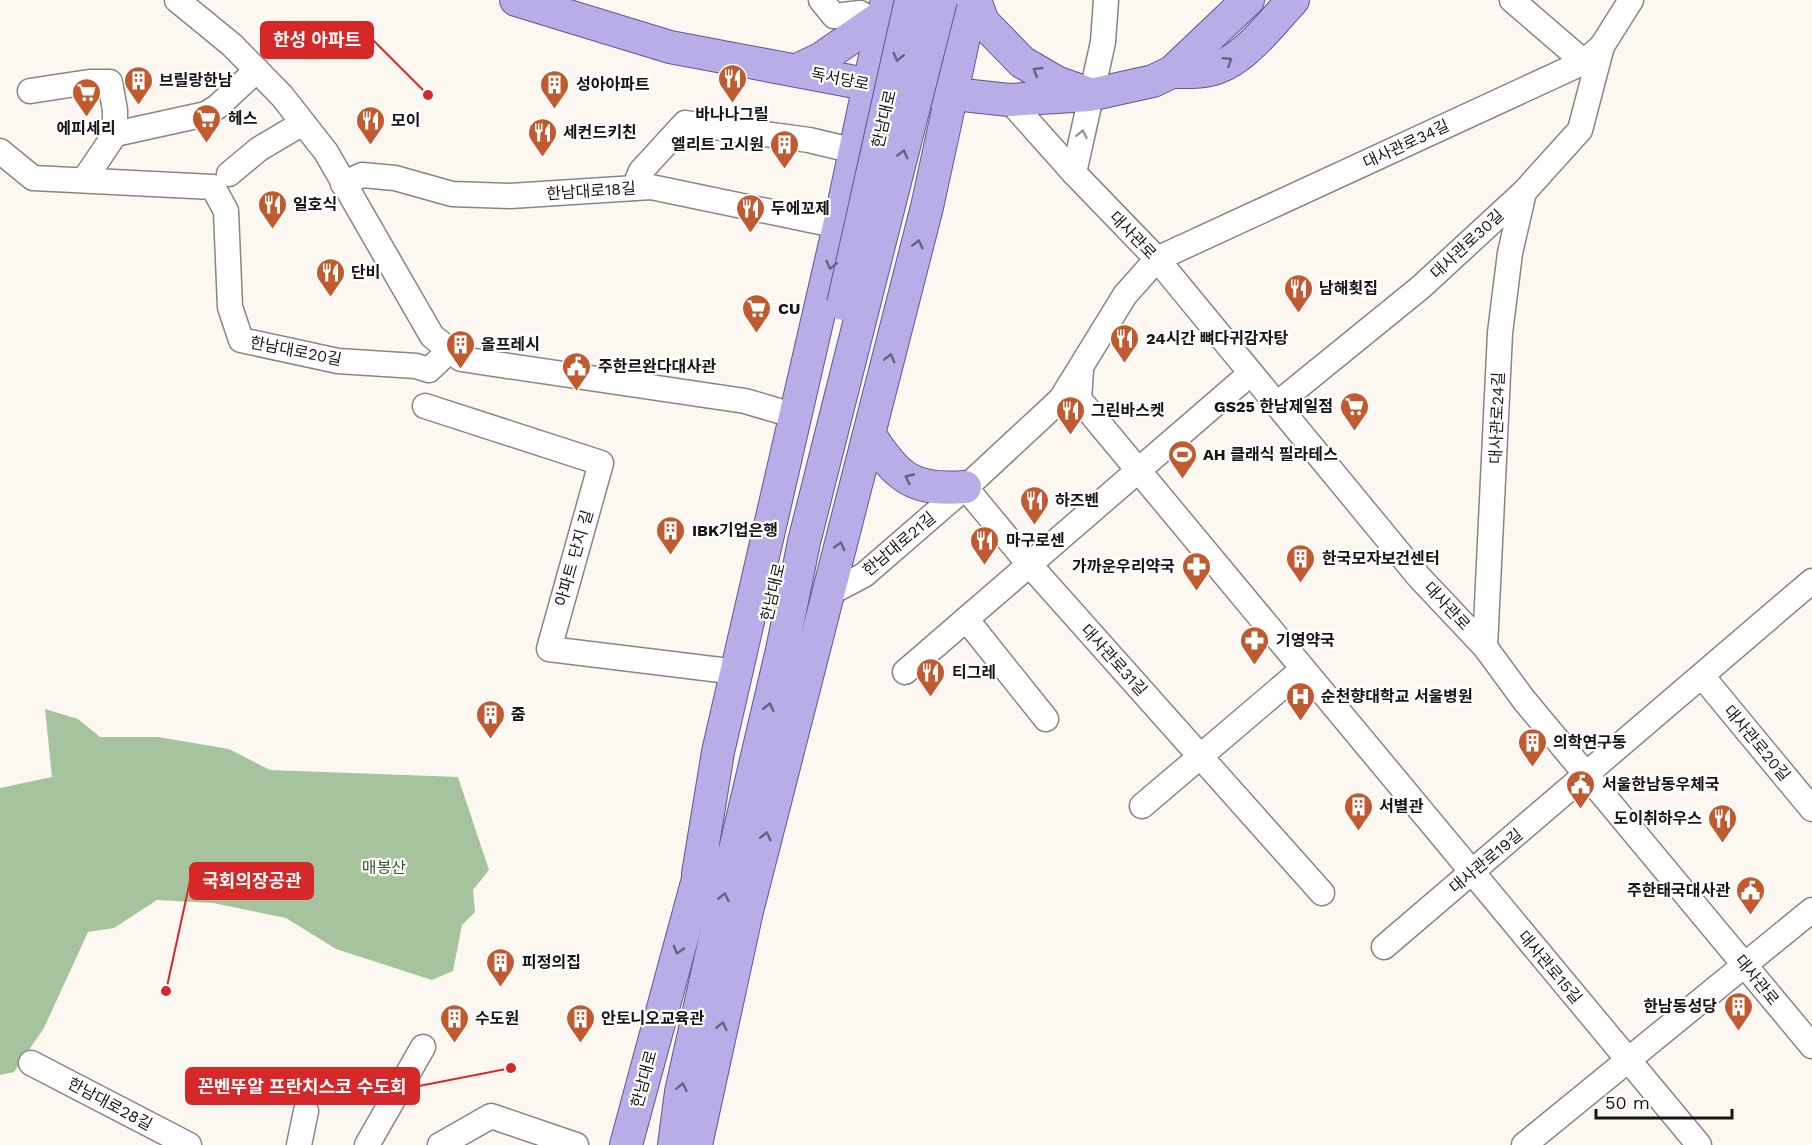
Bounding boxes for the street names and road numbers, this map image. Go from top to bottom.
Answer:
street label: 독서당로 [809,64,871,94]
street label: 한남대로 [868,88,900,150]
street label: 대사관로34길 [1360,116,1452,172]
street label: 한남대로18길 [546,178,636,204]
street label: 대사관로30길 [1427,205,1507,283]
street label: 대사관로 [1106,207,1160,263]
street label: 한남대로20길 [249,333,343,369]
street label: 대사관로24길 [1486,372,1508,464]
street label: 아파트 단지 길 [551,508,597,608]
street label: 한남대로21길 [859,508,939,580]
street label: 한남대로 [757,561,789,623]
street label: 대사관로 [1420,578,1474,634]
street label: 대사관로31길 [1077,621,1151,699]
street label: 대사관로20길 [1720,701,1794,785]
street label: 대사관로19길 [1446,825,1526,897]
street label: 대사관로15길 [1514,927,1586,1007]
street label: 대사관로 [1731,951,1783,1009]
street label: 한남대로 [627,1048,661,1110]
street label: 한남대로28길 [65,1074,155,1134]

